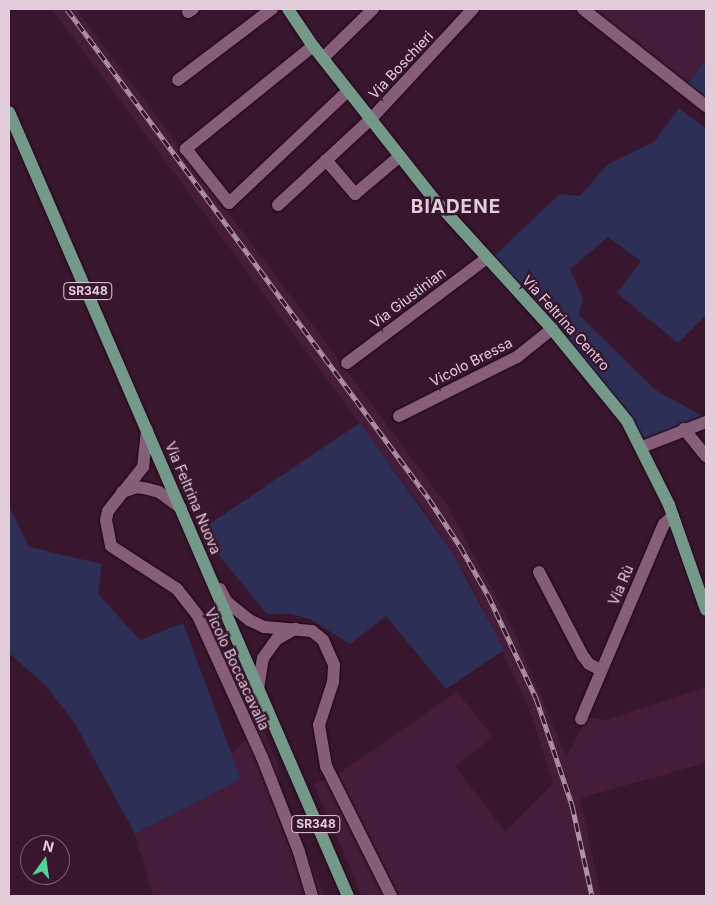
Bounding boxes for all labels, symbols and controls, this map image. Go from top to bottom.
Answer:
street label: Via Boschieri [365,28,437,102]
district label: BIADENE [410,196,502,218]
street label: Via Giustinian [367,264,449,332]
street label: Via Feltrina Centro [519,272,613,374]
road number: SR348 [63,282,113,300]
street label: Vicolo Bressa [427,334,515,390]
street label: Via Feltrina Nuova [162,439,224,557]
street label: Via Rù [605,562,637,608]
street label: Vicolo Boccacavalla [201,605,273,733]
road number: SR348 [291,814,341,834]
north arrow [20,835,70,885]
text: N [41,836,56,855]

